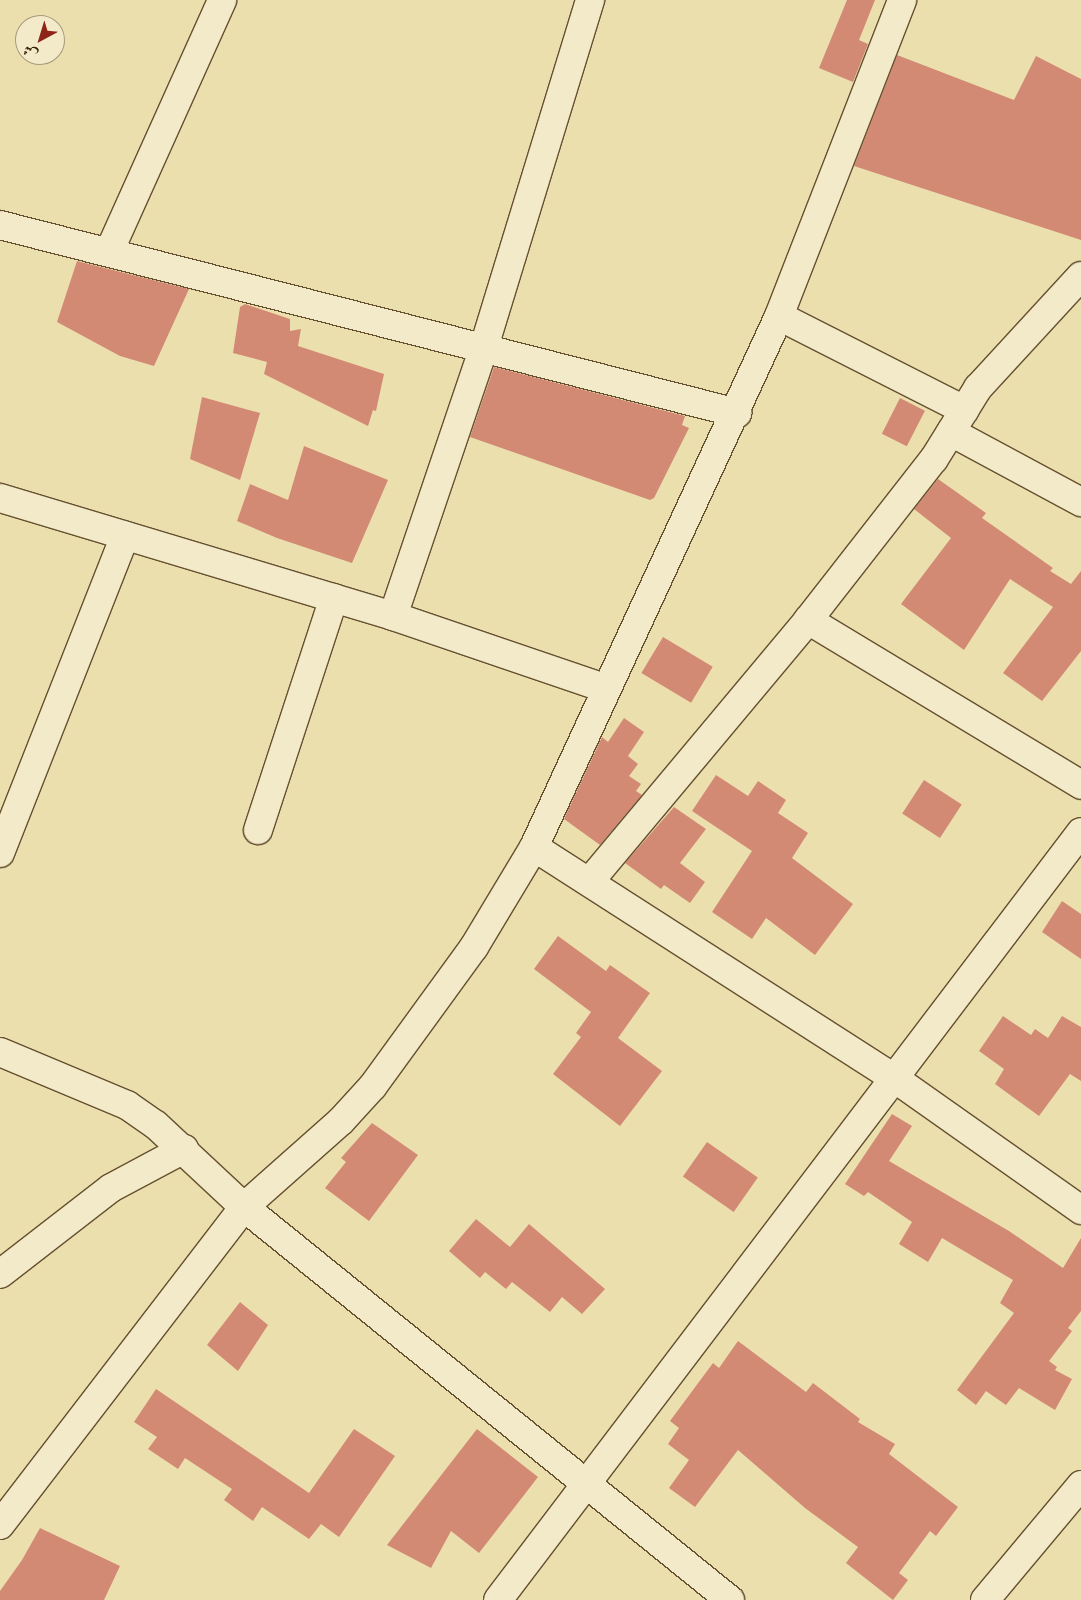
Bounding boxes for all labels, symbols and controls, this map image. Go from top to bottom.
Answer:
north arrow [15,15,65,65]
text: ش [20,40,42,63]

